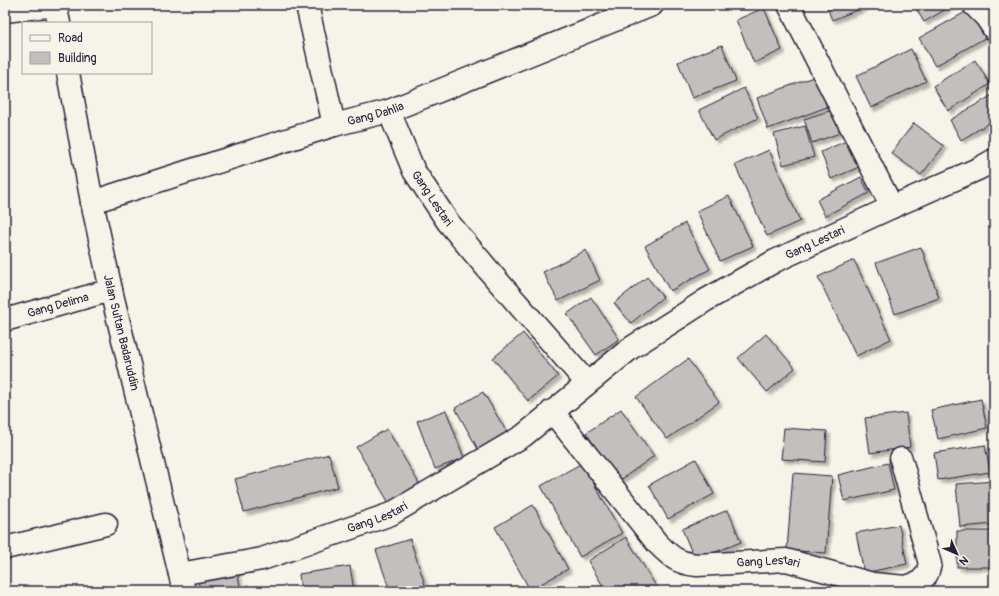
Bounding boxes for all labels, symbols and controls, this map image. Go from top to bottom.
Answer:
legend [22,22,152,74]
text: Road [58,31,83,46]
text: Building [58,51,97,66]
street label: Gang Dahlia [346,98,406,129]
street label: Gang Lestari [408,168,456,230]
street label: Gang Lestari [783,222,847,263]
street label: Jalan Sultan Badaruddin [100,273,143,392]
street label: Gang Delima [26,289,91,321]
street label: Gang Lestari [345,498,410,536]
north arrow [937,534,977,574]
street label: Gang Lestari [736,552,802,571]
text: N [956,553,971,568]

